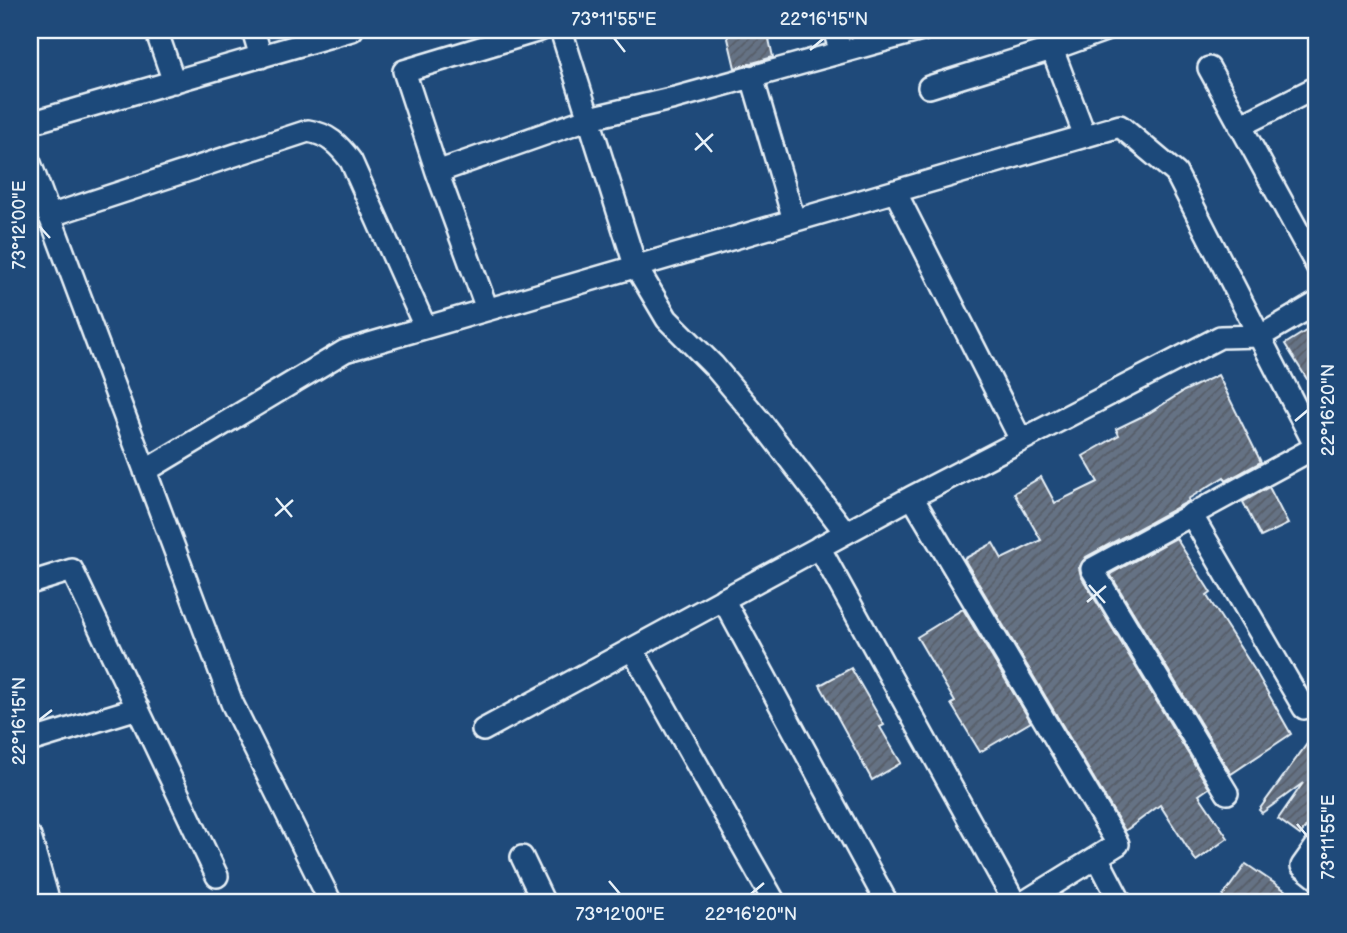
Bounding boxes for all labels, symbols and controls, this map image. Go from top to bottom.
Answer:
text: 73°11'55"E [571,9,657,30]
text: 22°16'15"N [780,9,868,30]
text: 73°12'00"E [9,180,30,270]
text: 22°16'20"N [1318,364,1339,456]
text: 22°16'15"N [9,677,30,765]
text: 73°11'55"E [1318,794,1339,880]
text: 73°12'00"E [575,904,665,925]
text: 22°16'20"N [705,904,797,925]

